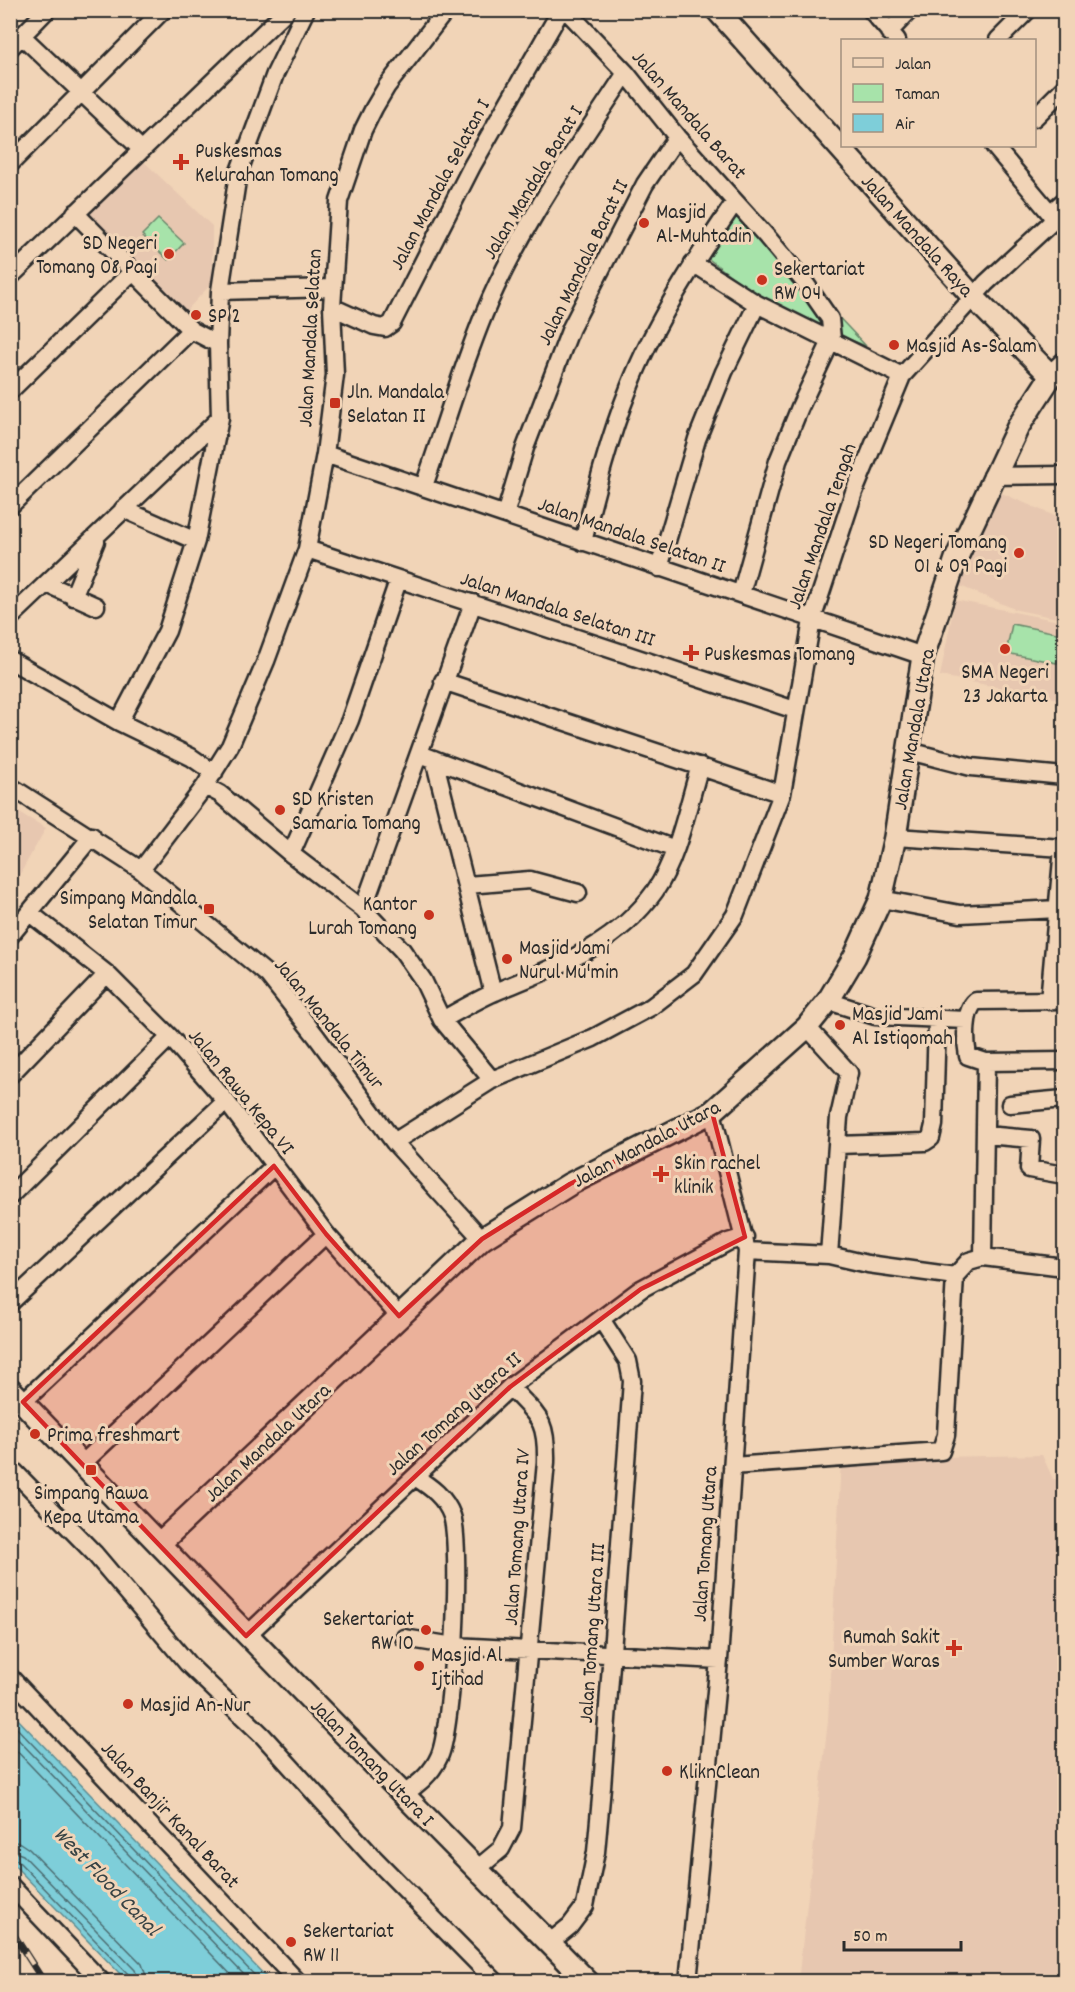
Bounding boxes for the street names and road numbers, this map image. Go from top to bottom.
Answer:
street label: Jalan Mandala Barat [623,45,753,188]
street label: Jalan Mandala Selatan I [384,94,500,276]
street label: Jalan Mandala Barat I [477,101,593,266]
street label: Jalan Mandala Raya [852,169,980,306]
street label: Jalan Mandala Barat II [532,175,638,351]
street label: Jalan Mandala Selatan [292,248,332,428]
street label: Jalan Mandala Tengah [781,440,866,614]
street label: Jalan Mandala Selatan II [533,491,729,583]
street label: Jalan Mandala Selatan III [456,565,659,657]
street label: Jalan Mandala Utara [887,645,945,813]
street label: Jalan Mandala Timur [265,953,390,1097]
street label: Jalan Rawa Kepa VI [179,1023,300,1163]
street label: Jalan Mandala Utara [568,1094,728,1197]
street label: Jalan Tomang Utara II [380,1346,530,1485]
street label: Jalan Mandala Utara [199,1377,340,1511]
street label: Jalan Tomang Utara IV [498,1448,540,1627]
street label: Jalan Tomang Utara [687,1464,727,1623]
street label: Jalan Tomang Utara III [573,1542,615,1724]
street label: Jalan Tomang Utara I [302,1693,440,1835]
street label: Jalan Banjir Kanal Barat [92,1735,246,1897]

